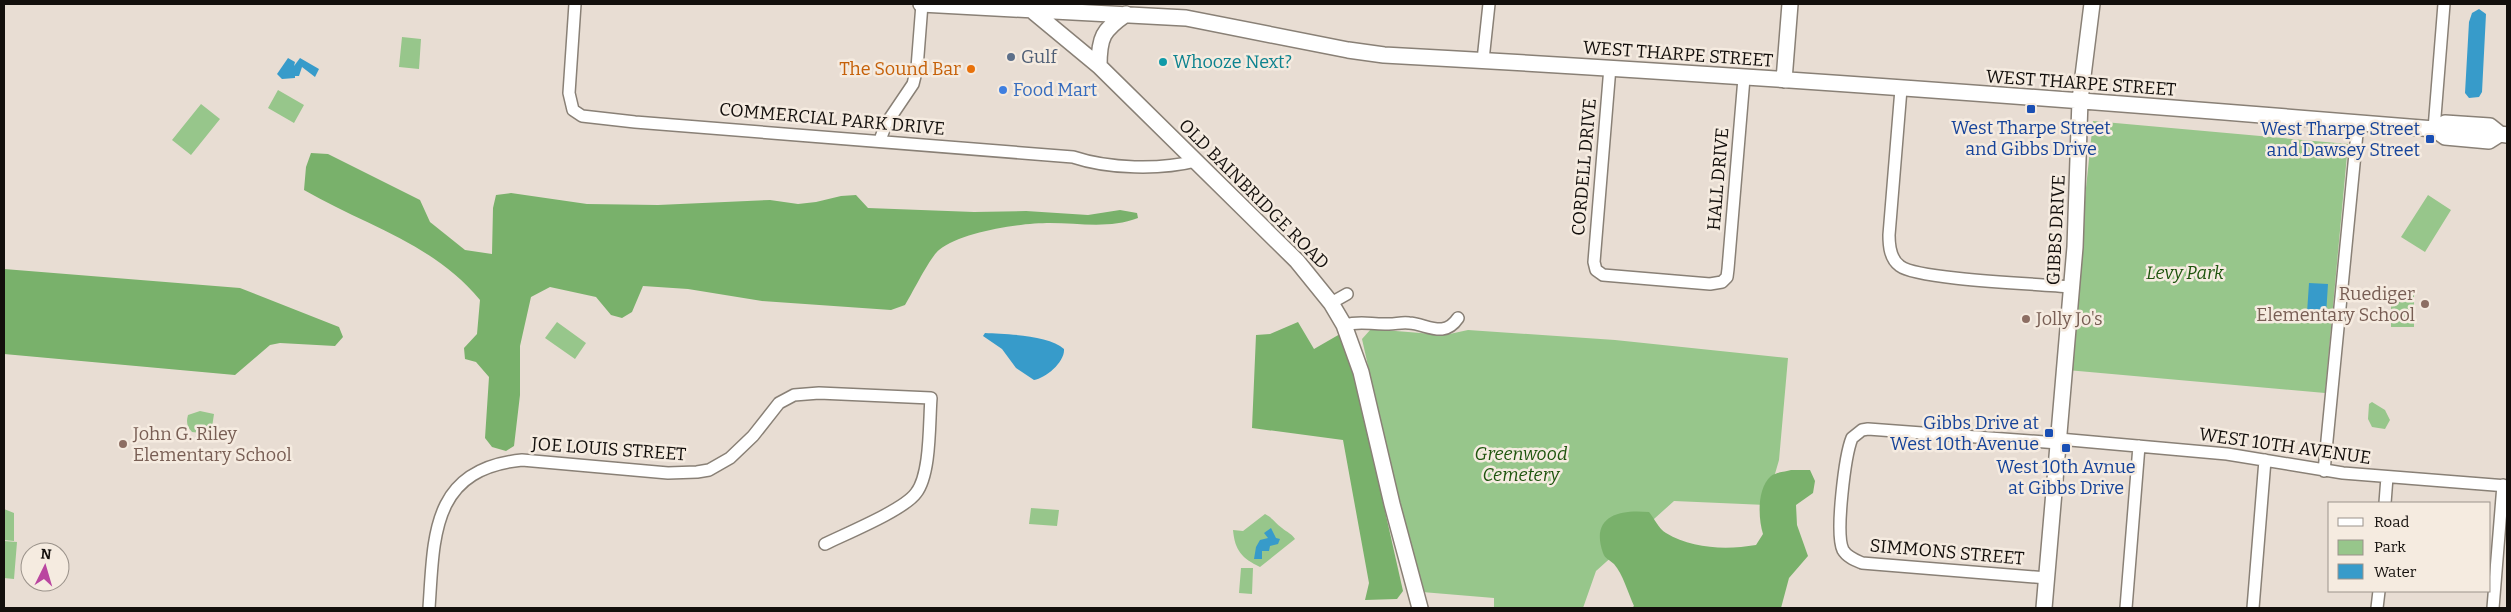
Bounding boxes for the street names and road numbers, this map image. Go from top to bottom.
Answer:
street label: WEST THARPE STREET [1582,36,1774,72]
street label: WEST THARPE STREET [1985,65,2177,101]
street label: CORDELL DRIVE [1567,97,1601,237]
street label: COMMERCIAL PARK DRIVE [718,98,946,140]
street label: OLD BAINBRIDGE ROAD [1174,114,1334,274]
street label: HALL DRIVE [1703,127,1733,231]
street label: GIBBS DRIVE [2042,174,2070,286]
street label: WEST 10TH AVENUE [2198,423,2372,469]
street label: JOE LOUIS STREET [530,433,687,465]
street label: SIMMONS STREET [1869,534,2026,570]

